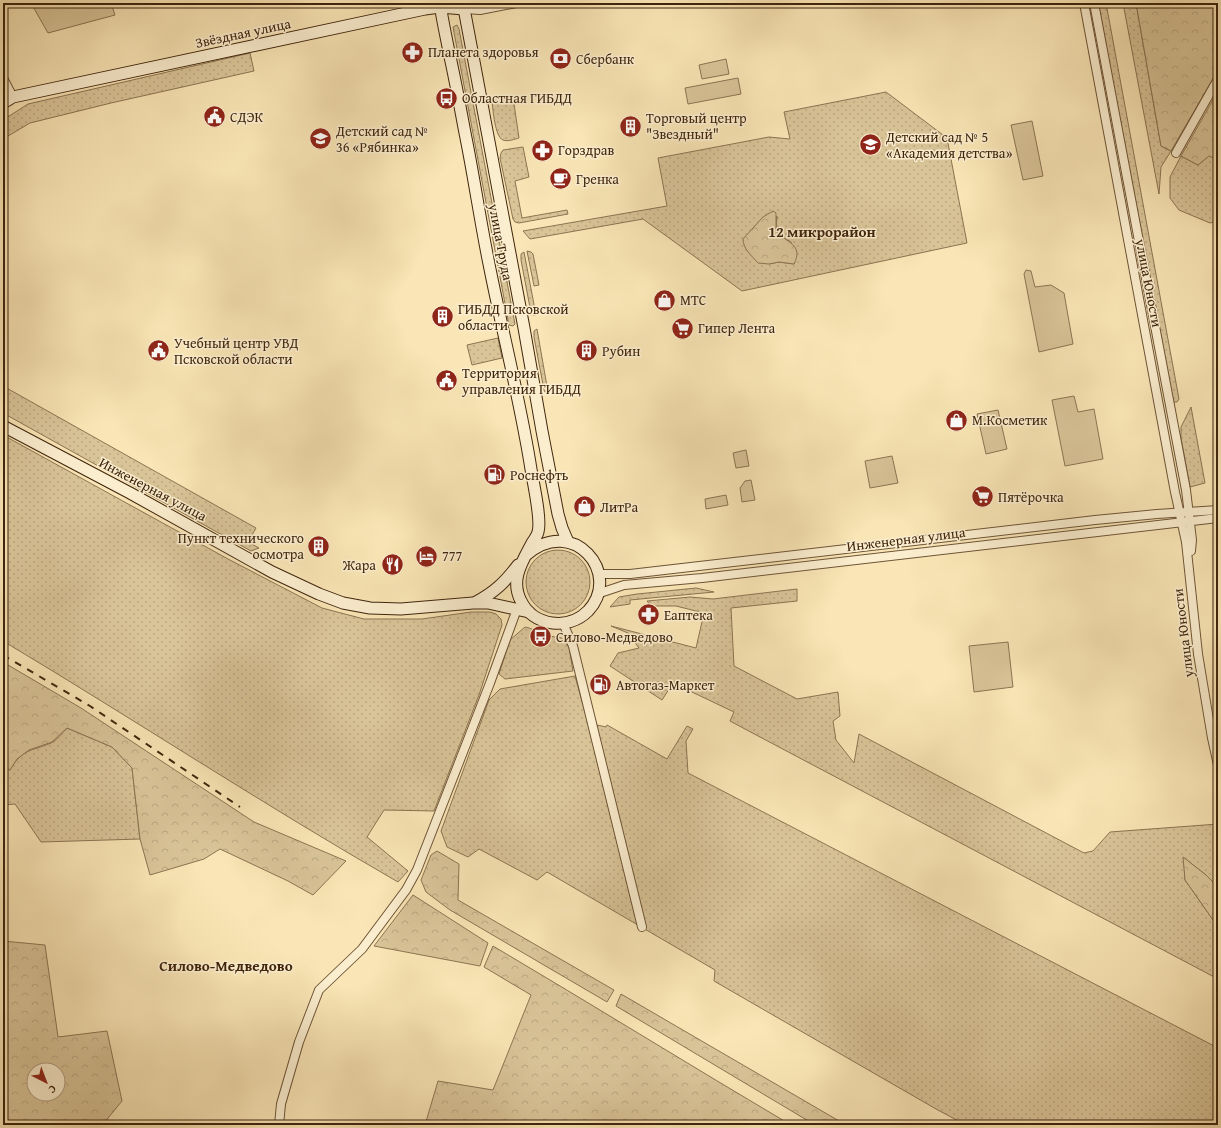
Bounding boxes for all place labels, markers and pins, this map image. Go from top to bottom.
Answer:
pharmacy icon: Планета здоровья [400,39,426,65]
place label: Планета здоровья [428,42,539,62]
bank icon: Сбербанк [548,46,574,72]
place label: Сбербанк [576,49,635,69]
bus stop icon: Областная ГИБДД [433,85,459,111]
place label: Областная ГИБДД [462,88,572,108]
public building icon: СДЭК [201,104,227,130]
place label: СДЭК [230,107,264,127]
place label: Торговый центр "Звездный" [646,108,747,144]
building icon: Торговый центр "Звездный" [618,113,644,139]
place label: Детский сад № 36 «Рябинка» [335,121,428,157]
school or university icon: Детский сад № 36 «Рябинка» [308,126,334,152]
place label: Детский сад № 5 «Академия детства» [885,127,1012,163]
school or university icon: Детский сад № 5 «Академия детства» [857,132,883,158]
pharmacy icon: Горздрав [530,137,556,163]
place label: Горздрав [558,140,614,160]
cafe icon: Гренка [547,166,573,192]
place label: Гренка [576,169,619,189]
shop icon: МТС [652,287,678,313]
place label: МТС [680,290,707,310]
place label: ГИБДД Псковской области [458,299,569,335]
building icon: ГИБДД Псковской области [430,304,456,330]
supermarket icon: Гипер Лента [670,315,696,341]
place label: Гипер Лента [698,318,776,338]
place label: Учебный центр УВД Псковской области [174,333,299,369]
public building icon: Учебный центр УВД Псковской области [146,338,172,364]
building icon: Рубин [573,338,599,364]
place label: Рубин [602,341,640,361]
place label: Территория управления ГИБДД [461,363,581,399]
public building icon: Территория управления ГИБДД [433,368,459,394]
shop icon: М.Косметик [943,407,969,433]
place label: М.Косметик [972,410,1048,430]
fuel station icon: Роснефть [481,462,507,488]
place label: Роснефть [510,465,569,485]
supermarket icon: Пятёрочка [969,484,995,510]
place label: Пятёрочка [998,487,1064,507]
shop icon: ЛитРа [571,494,597,520]
place label: ЛитРа [600,497,639,517]
place label: Пункт технического осмотра [178,528,304,564]
building icon: Пункт технического осмотра [306,533,332,559]
hotel icon: 777 [414,543,440,569]
place label: 777 [442,546,462,566]
restaurant icon: Жара [379,552,405,578]
place label: Жара [342,555,376,575]
pharmacy icon: Еаптека [635,602,661,628]
place label: Еаптека [664,605,713,625]
bus stop icon: Силово-Медведово [528,624,554,650]
place label: Силово-Медведово [556,627,673,647]
fuel station icon: Автогаз-Маркет [588,672,614,698]
place label: Автогаз-Маркет [616,675,715,695]

